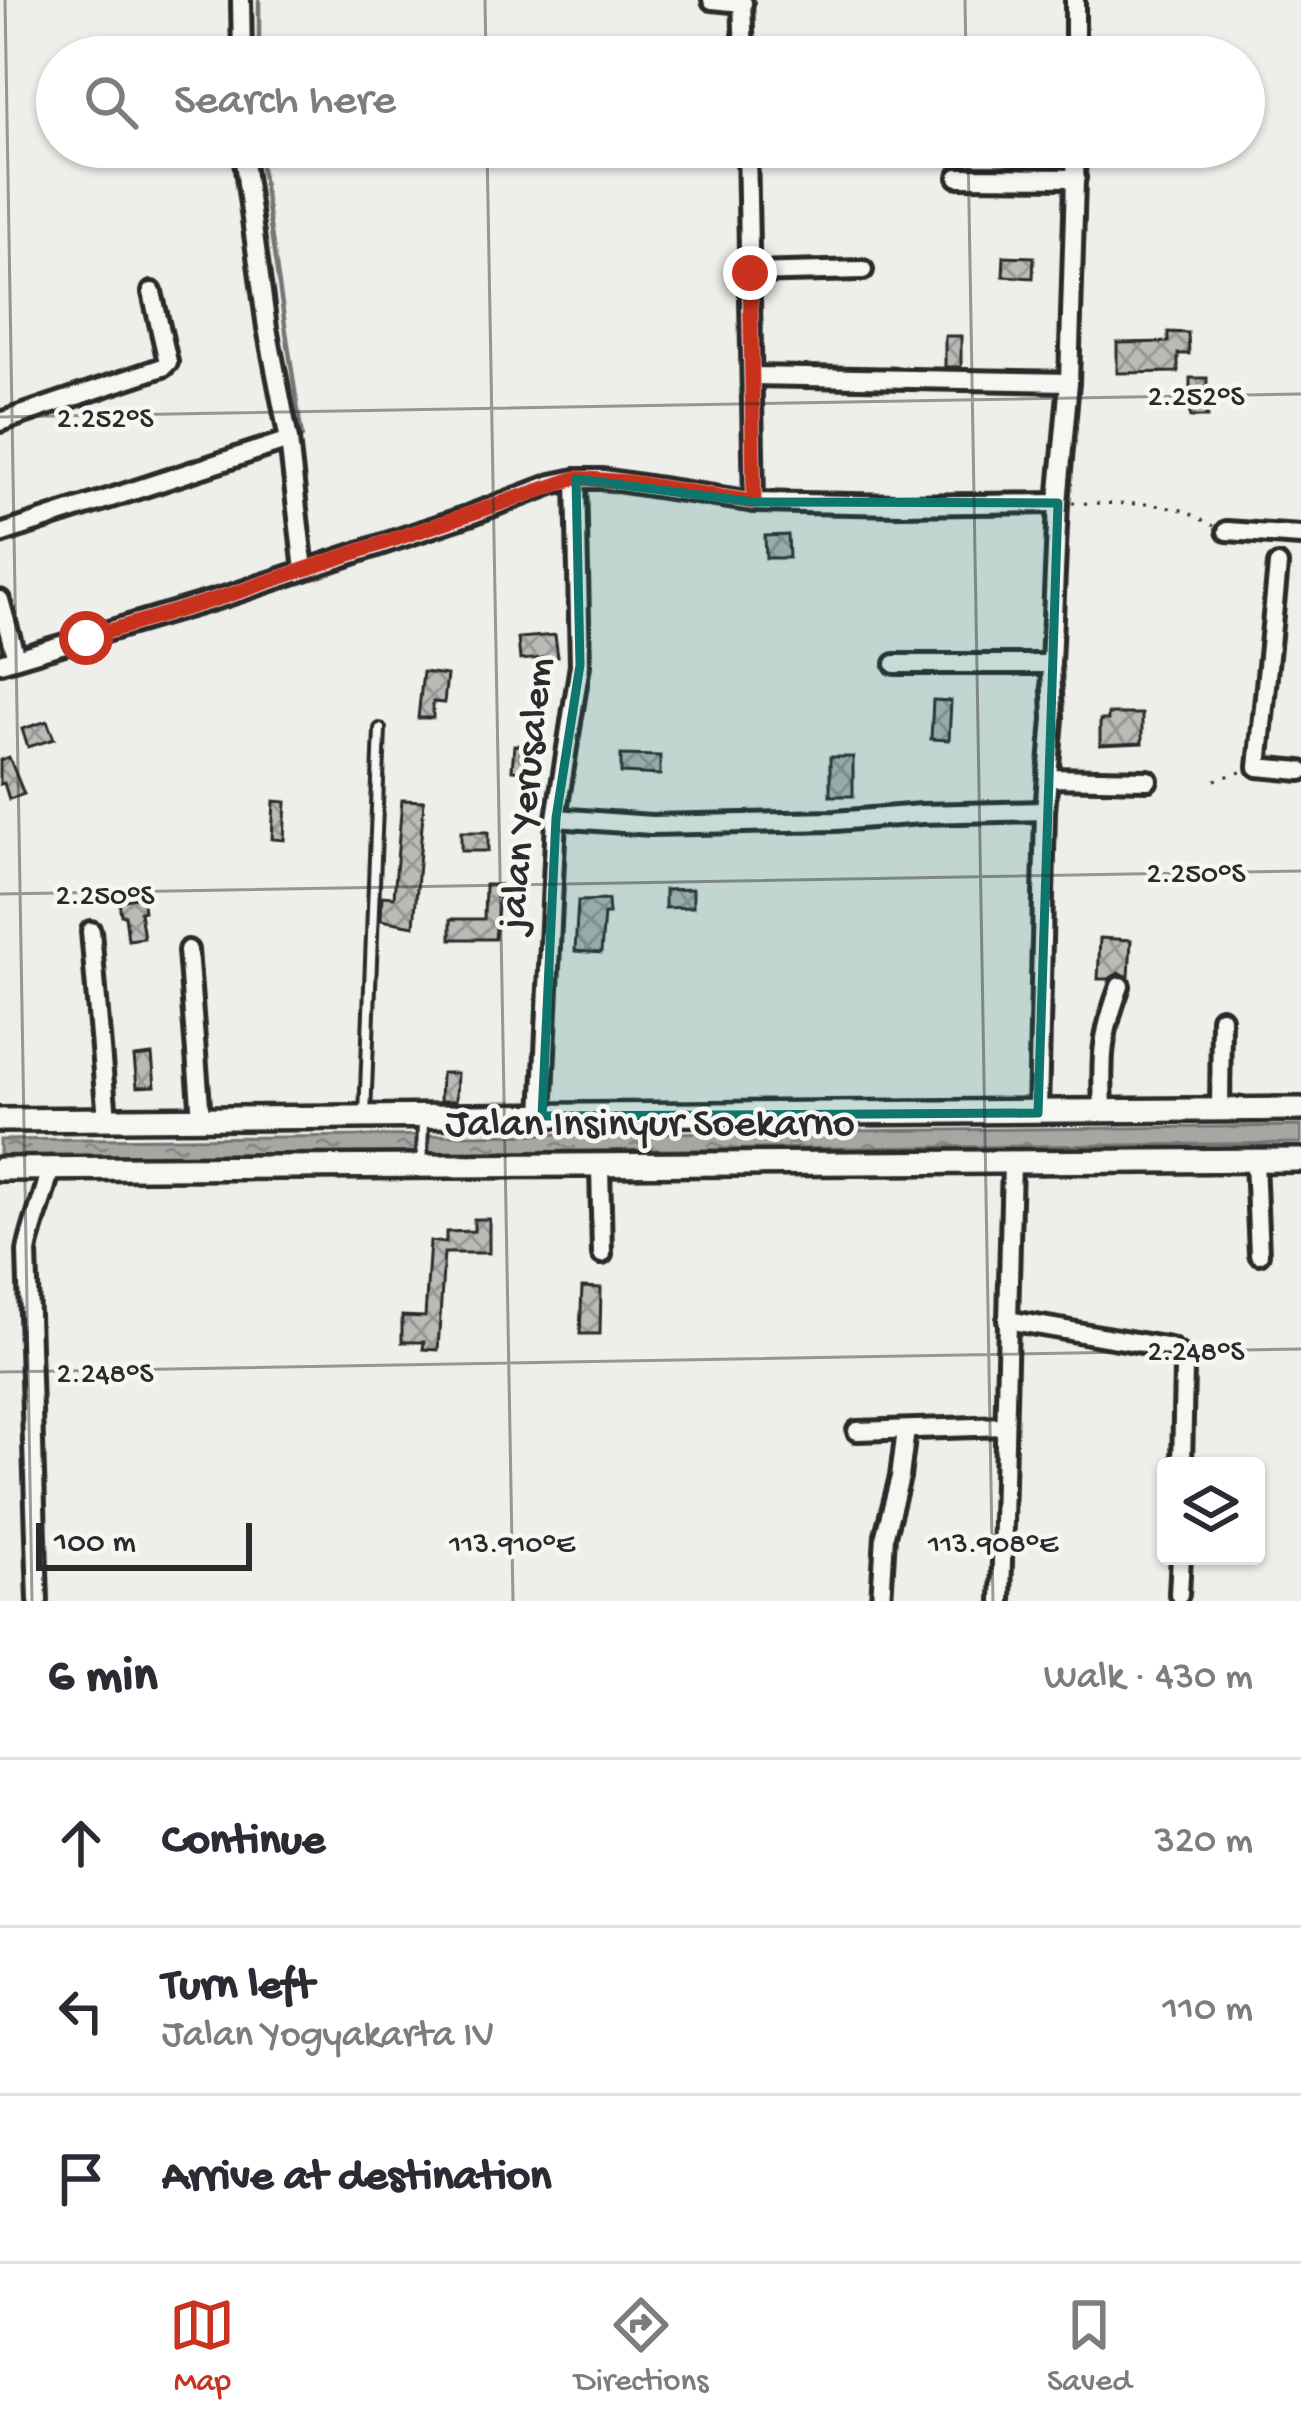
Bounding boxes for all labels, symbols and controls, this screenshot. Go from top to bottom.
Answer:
search box [36,36,1265,168]
icon: search [78,69,144,135]
text: Search here [174,76,396,129]
route end [723,246,777,300]
text: 2.252°S [1148,382,1244,417]
text: 2.252°S [57,404,153,439]
route start [59,611,113,665]
street label: jalan Yerusalem [490,656,568,938]
text: 2.250°S [1146,859,1246,894]
text: 2.250°S [55,881,155,916]
street label: Jalan Insinyur Soekarno [445,1102,855,1151]
text: 2.248°S [1148,1337,1245,1372]
text: 2.248°S [57,1359,154,1394]
map controls [1157,1457,1265,1565]
button: layers [1157,1457,1265,1565]
scale bar [36,1517,252,1570]
text: 100 m [54,1525,136,1563]
text: 113.910°E [448,1529,576,1564]
text: 113.908°E [927,1529,1059,1564]
text: 6 min [48,1649,157,1709]
text: Walk · 430 m [1044,1656,1253,1702]
icon: ahead [48,1810,114,1876]
text: Continue [162,1816,325,1869]
text: 320 m [1155,1820,1253,1866]
text: Turn left [162,1961,314,2014]
icon: left [48,1978,114,2044]
text: 110 m [1162,1988,1253,2034]
text: Jalan Yogyakarta IV [162,2014,494,2060]
icon: arrive [48,2146,114,2212]
text: Arrive at destination [162,2152,551,2205]
tab: Map [169,2292,235,2402]
tab: Directions [574,2292,708,2402]
tab: Saved [1047,2292,1132,2402]

